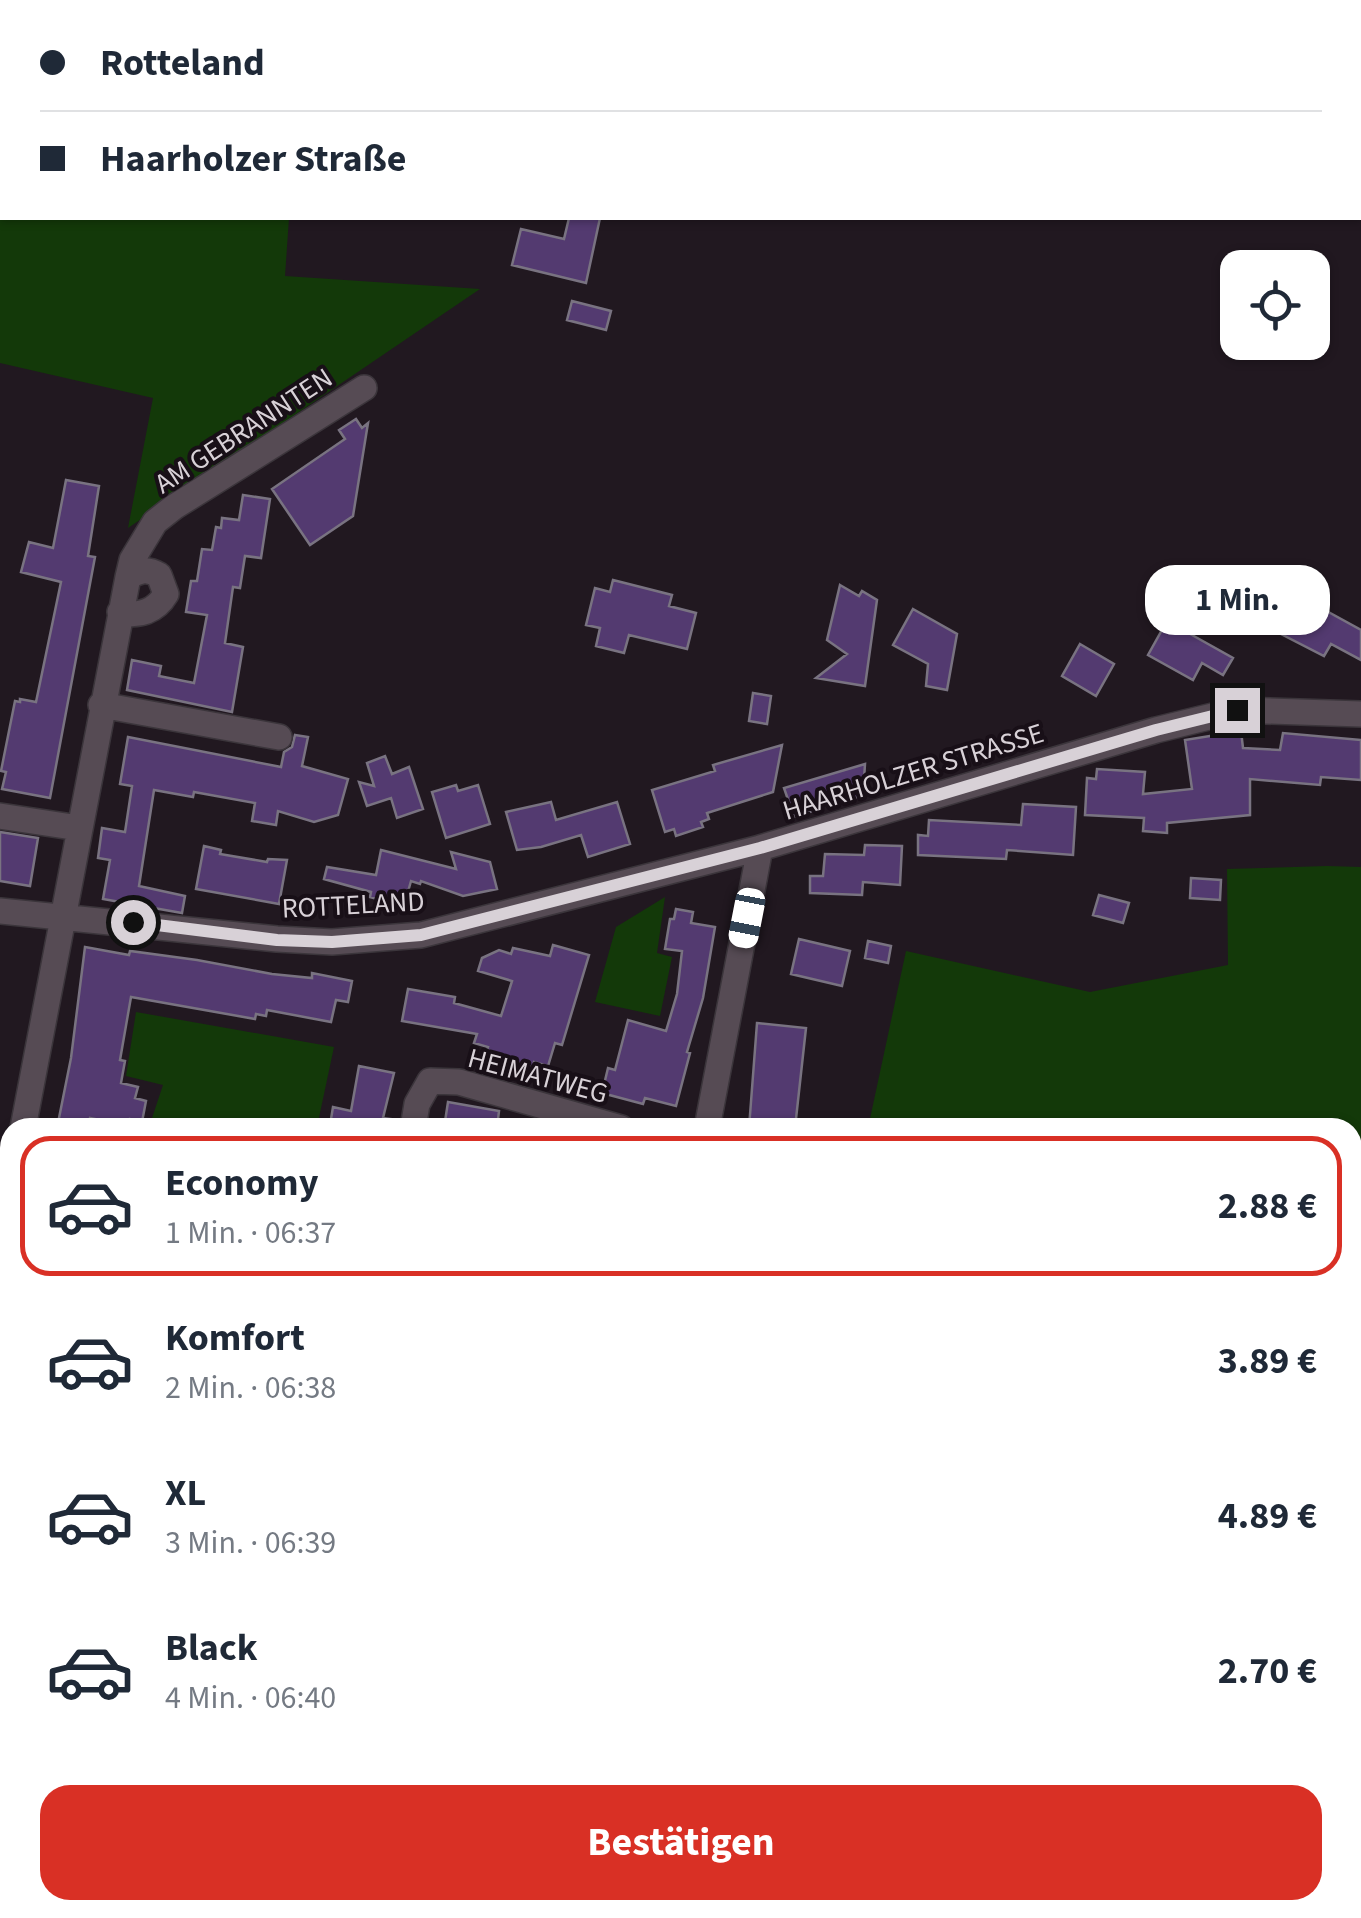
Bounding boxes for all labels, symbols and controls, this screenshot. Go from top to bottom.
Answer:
text: Rotteland [100,36,265,90]
text: Haarholzer Straße [100,132,406,186]
map controls [1220,250,1330,360]
button: locate [1220,250,1330,360]
street label: AM GEBRANNTEN [147,358,340,503]
callout: 1 Min. [1144,565,1330,635]
text: 1 Min. [1195,577,1280,623]
route end [1215,688,1260,733]
street label: HAARHOLZER STRASSE [778,713,1049,831]
street label: ROTTELAND [281,881,425,929]
car [727,886,767,950]
route start [111,900,156,945]
street label: HEIMATWEG [463,1038,612,1114]
text: Economy [165,1156,318,1210]
icon: car [45,1161,135,1251]
text: 2.88 € [1218,1179,1317,1233]
text: 1 Min. · 06:37 [165,1210,336,1256]
text: Komfort [165,1311,305,1365]
icon: car [45,1316,135,1406]
text: 3.89 € [1218,1334,1317,1388]
text: 2 Min. · 06:38 [165,1365,336,1411]
text: XL [165,1466,206,1520]
icon: car [45,1471,135,1561]
text: 4.89 € [1218,1489,1317,1543]
text: 3 Min. · 06:39 [165,1520,336,1566]
text: Black [165,1621,258,1675]
icon: car [45,1626,135,1716]
text: 2.70 € [1218,1644,1317,1698]
text: 4 Min. · 06:40 [165,1675,336,1721]
button: Bestätigen [40,1785,1322,1900]

